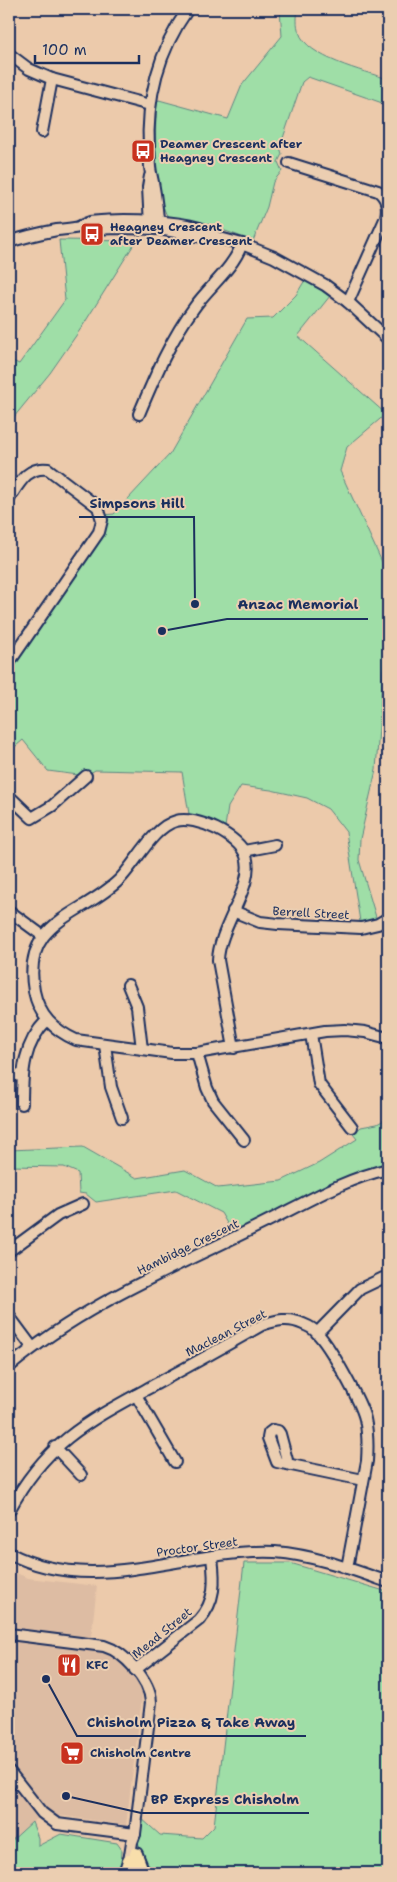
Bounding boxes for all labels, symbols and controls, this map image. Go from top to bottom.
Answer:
scale bar [35,32,139,64]
text: 100 m [42,40,87,60]
place label: Deamer Crescent after Heagney Crescent [160,136,303,166]
bus stop icon: Deamer Crescent after Heagney Crescent [130,138,156,164]
place label: Heagney Crescent after Deamer Crescent [110,219,252,249]
bus stop icon: Heagney Crescent after Deamer Crescent [79,221,105,247]
callout: Simpsons Hill [79,488,194,517]
text: Simpsons Hill [89,494,185,512]
callout: Anzac Memorial [227,590,368,619]
text: Anzac Memorial [238,595,359,613]
street label: Berrell Street [272,903,350,923]
street label: Hambidge Crescent [134,1215,242,1279]
street label: Maclean Street [183,1306,269,1360]
street label: Proctor Street [155,1533,239,1561]
street label: Mead Street [129,1604,195,1662]
restaurant icon: KFC [56,1652,82,1678]
place label: KFC [86,1657,108,1673]
callout: Chisholm Pizza & Take Away [77,1707,306,1736]
text: Chisholm Pizza & Take Away [87,1713,295,1731]
supermarket icon: Chisholm Centre [59,1740,85,1766]
place label: Chisholm Centre [90,1745,191,1761]
callout: BP Express Chisholm [141,1784,309,1813]
text: BP Express Chisholm [151,1790,299,1808]

